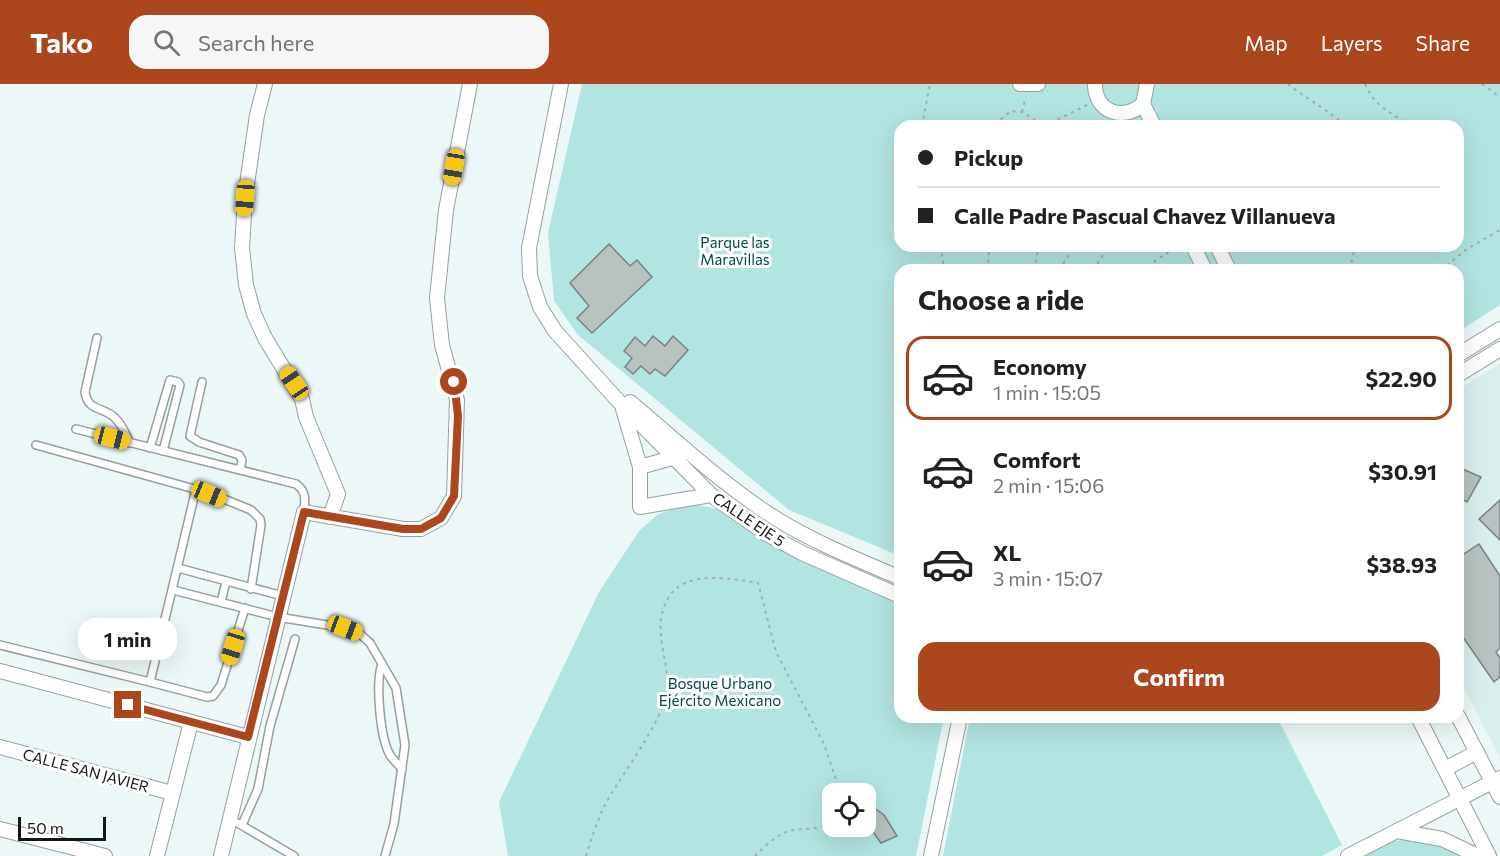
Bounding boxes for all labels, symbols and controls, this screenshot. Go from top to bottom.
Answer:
search box [129,15,549,69]
text: Tako [30,25,93,59]
icon: search [150,26,183,59]
text: Search here [198,29,314,56]
text: Map [1244,30,1288,55]
text: Layers [1321,30,1383,55]
text: Share [1416,30,1470,55]
text: Pickup [954,144,1023,171]
car [442,148,466,186]
car [235,179,255,217]
text: Calle Padre Pascual Chavez Villanueva [954,202,1336,229]
park label: Parque las Maravillas [700,233,770,268]
text: Choose a ride [918,283,1084,316]
icon: car [921,351,975,405]
text: Economy [993,353,1087,380]
car [276,363,312,403]
text: $22.90 [1366,365,1437,392]
route start [440,368,467,395]
text: 1 min · 15:05 [993,380,1101,404]
car [92,425,132,451]
icon: car [921,444,975,498]
text: Comfort [993,446,1081,473]
text: $30.91 [1368,458,1437,485]
text: 2 min · 15:06 [993,473,1104,497]
car [189,479,229,509]
street label: CALLE EJE 5 [709,488,789,550]
icon: car [921,537,975,591]
text: XL [993,539,1021,566]
text: $38.93 [1366,551,1437,578]
text: 3 min · 15:07 [993,566,1103,590]
car [325,613,365,643]
callout: 1 min [78,618,178,660]
text: 1 min [104,627,151,651]
car [219,627,247,667]
button: Confirm [918,642,1440,711]
park label: Bosque Urbano Ejército Mexicano [659,674,781,709]
route end [114,691,141,718]
street label: CALLE SAN JAVIER [21,744,151,796]
map controls [822,783,876,837]
button: locate [822,783,876,837]
scale bar [18,814,106,842]
text: 50 m [27,818,64,837]

